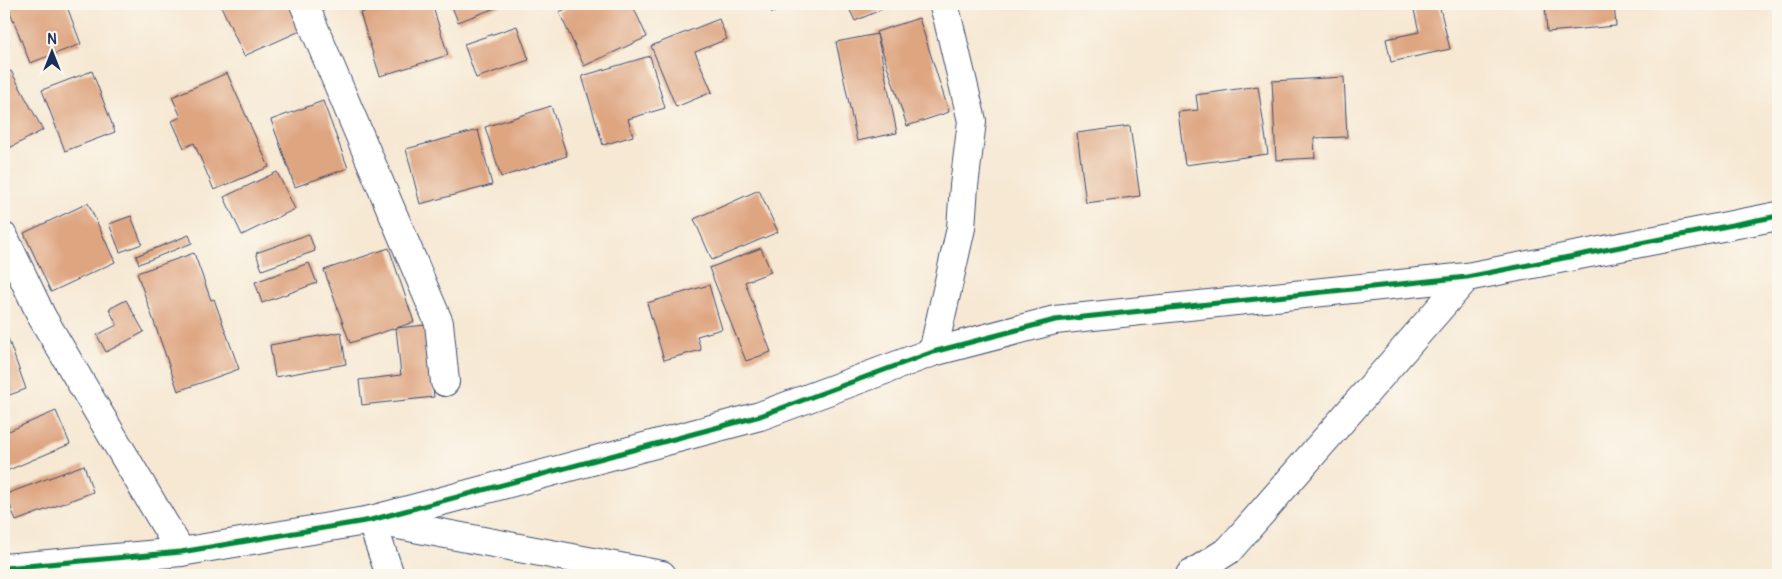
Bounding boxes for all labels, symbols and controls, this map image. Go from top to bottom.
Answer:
north arrow [28,28,78,78]
text: N [47,31,57,48]

